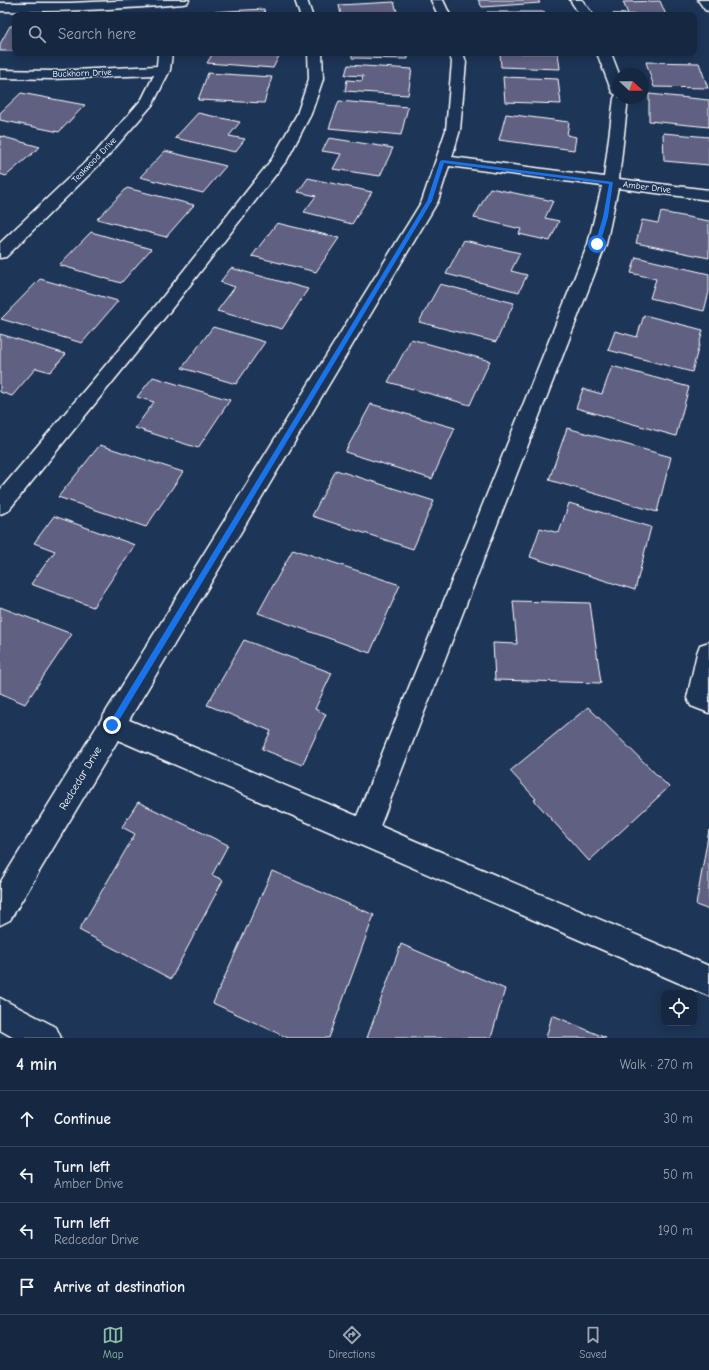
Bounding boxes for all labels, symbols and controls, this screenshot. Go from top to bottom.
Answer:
search box [12,12,697,56]
icon: search [26,23,48,45]
text: Search here [58,25,136,43]
street label: Buckhorn Drive [52,67,112,79]
north arrow [613,68,649,104]
street label: Teakwood Drive [70,135,119,185]
street label: Amber Drive [623,179,672,195]
route start [588,235,606,253]
route end [103,716,121,734]
street label: Redcedar Drive [56,744,105,812]
map controls [661,990,697,1026]
button: locate [661,990,697,1026]
text: 4 min [16,1055,57,1074]
text: Walk · 270 m [620,1057,693,1072]
icon: ahead [16,1108,38,1130]
text: Continue [54,1110,111,1128]
text: 30 m [663,1111,693,1126]
text: Turn left [54,1158,110,1176]
icon: left [16,1164,38,1186]
text: 50 m [663,1167,693,1182]
text: Amber Drive [54,1176,123,1191]
text: Turn left [54,1214,110,1232]
icon: left [16,1220,38,1242]
text: 190 m [658,1223,693,1238]
text: Redcedar Drive [54,1232,139,1247]
icon: arrive [16,1276,38,1298]
text: Arrive at destination [54,1278,185,1296]
tab: Map [102,1324,124,1361]
tab: Directions [328,1324,375,1361]
tab: Saved [579,1324,607,1361]

